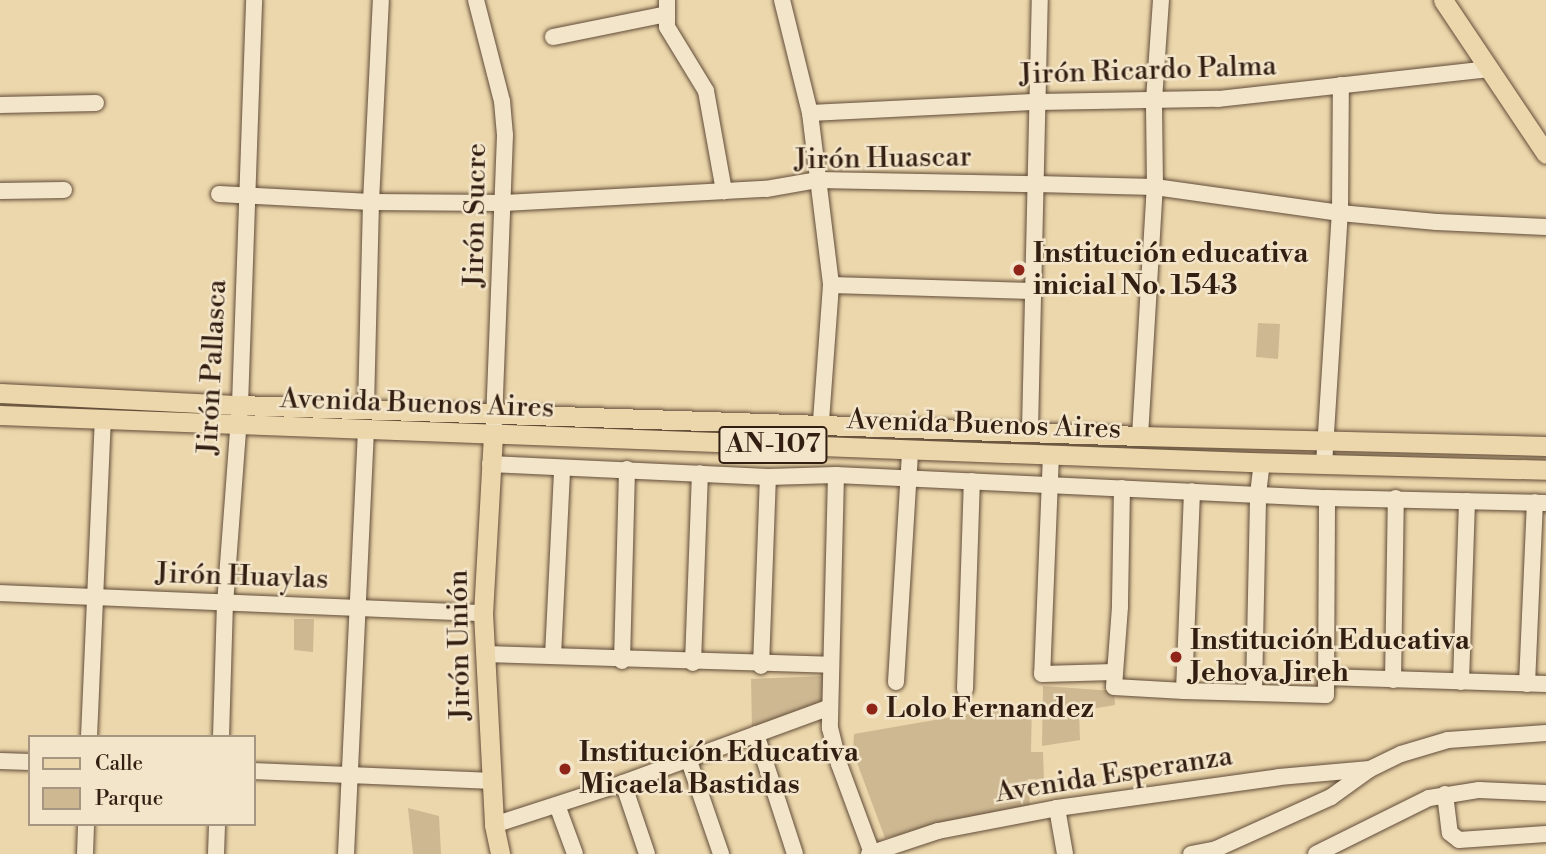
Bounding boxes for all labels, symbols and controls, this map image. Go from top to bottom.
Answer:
street label: Jirón Ricardo Palma [1019,50,1277,92]
street label: Jirón Huascar [794,141,972,177]
street label: Jirón Sucre [458,143,494,287]
place label: Institución educativa inicial No. 1543 [1033,237,1308,303]
marker: Institución educativa inicial No. 1543 [1011,262,1027,278]
street label: Jirón Pallasca [192,279,234,455]
street label: Avenida Buenos Aires [279,382,555,426]
street label: Avenida Buenos Aires [846,403,1122,447]
road number: AN-107 [717,422,829,467]
street label: Jirón Huaylas [155,557,329,597]
street label: Jirón Unión [442,570,478,720]
place label: Institución Educativa Jehova Jireh [1190,624,1470,690]
marker: Institución Educativa Jehova Jireh [1168,649,1184,665]
place label: Lolo Fernandez [886,692,1094,726]
marker: Lolo Fernandez [864,701,880,717]
legend [28,735,256,826]
place label: Institución Educativa Micaela Bastidas [579,736,859,802]
street label: Avenida Esperanza [993,740,1235,810]
text: Calle [95,751,143,777]
marker: Institución Educativa Micaela Bastidas [557,761,573,777]
text: Parque [95,786,163,812]

